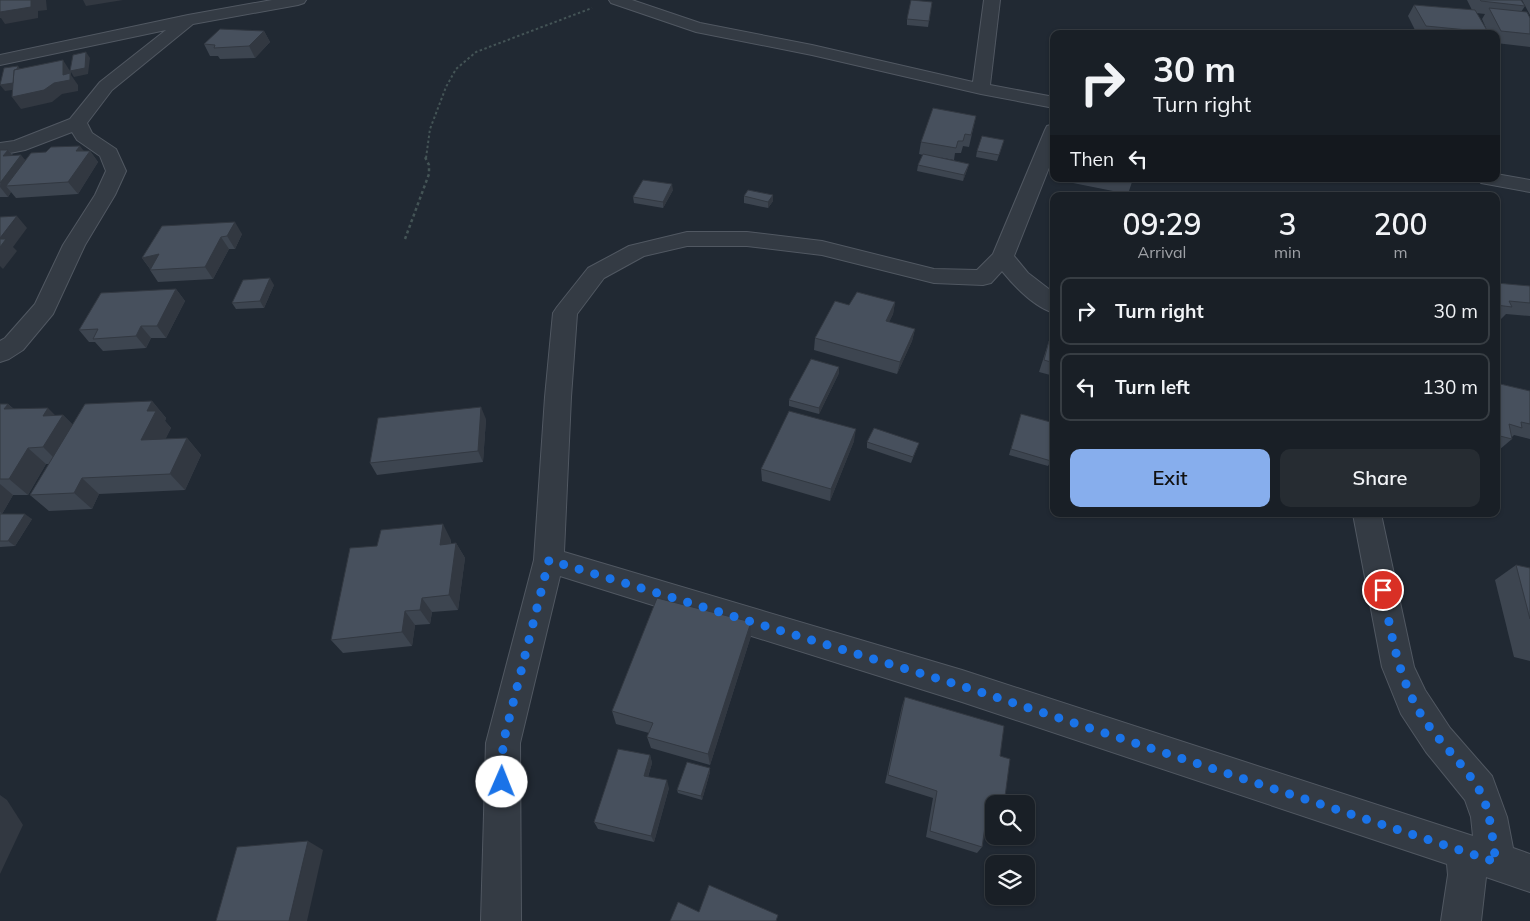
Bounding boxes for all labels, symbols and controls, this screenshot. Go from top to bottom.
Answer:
text: 30 m [1153,47,1236,91]
icon: right [1070,50,1135,115]
text: Turn right [1153,90,1251,118]
icon: left [1124,145,1152,173]
text: Then [1070,147,1114,171]
text: 09:29 [1122,205,1202,243]
text: 3 [1279,205,1297,243]
text: 200 [1374,205,1428,243]
text: Arrival [1138,242,1186,262]
text: min [1274,242,1301,262]
text: m [1394,242,1408,262]
icon: right [1072,297,1100,325]
text: Turn right [1115,299,1204,323]
text: 30 m [1434,299,1478,323]
icon: left [1072,373,1100,401]
text: Turn left [1115,375,1190,399]
text: 130 m [1422,375,1478,399]
button: Exit [1070,449,1270,507]
button: Share [1280,449,1480,507]
pin [1362,569,1404,611]
icon: arrive [1369,576,1397,604]
position arrow [475,755,527,807]
map controls [985,795,1035,905]
button: search [985,795,1035,845]
button: layers [985,855,1035,905]

